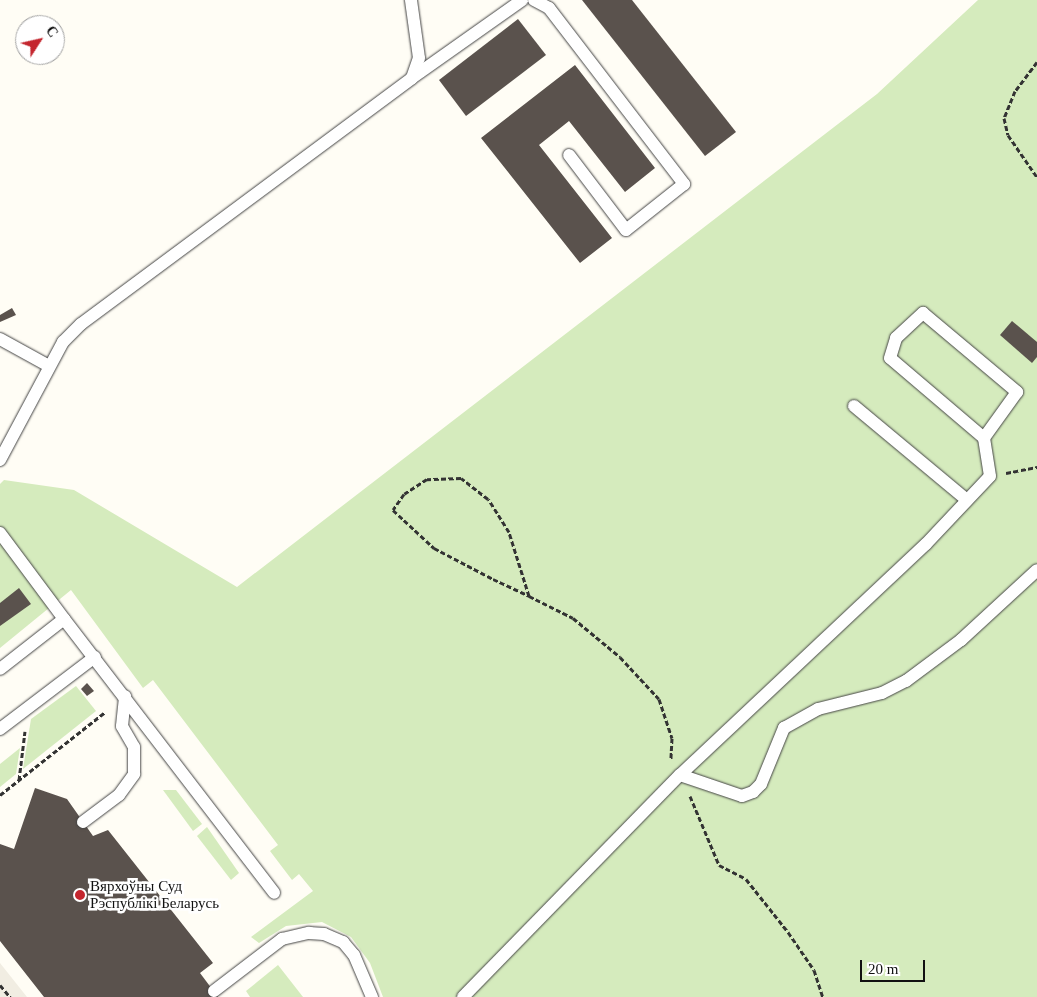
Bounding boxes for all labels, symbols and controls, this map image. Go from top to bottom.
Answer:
north arrow [15,15,65,65]
text: С [43,23,61,40]
place label: Вярхоўны Суд Рэспублікі Беларусь [90,877,219,912]
marker: Вярхоўны Суд Рэспублікі Беларусь [74,889,86,901]
scale bar [862,950,927,982]
text: 20 m [868,961,898,977]

